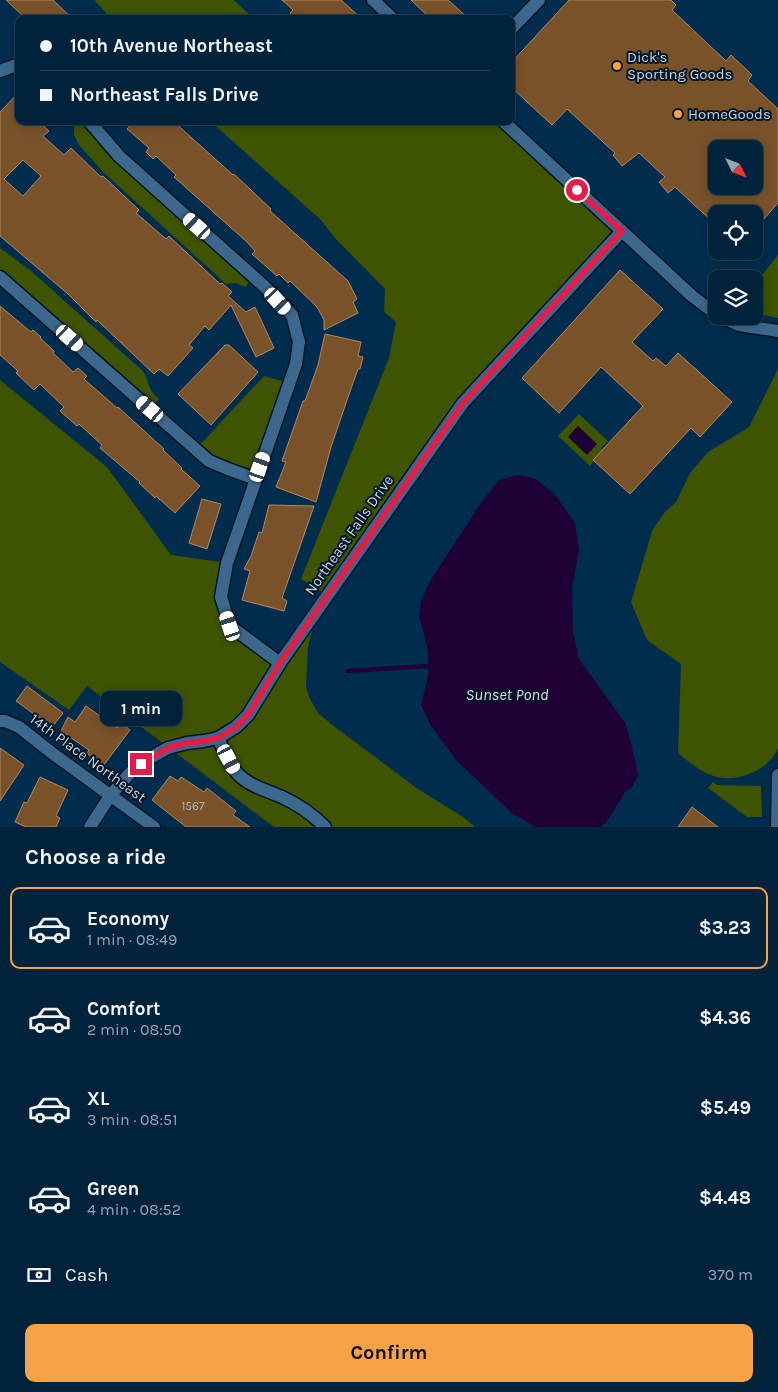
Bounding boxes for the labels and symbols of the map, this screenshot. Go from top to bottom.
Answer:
place label: Dick's Sporting Goods [627,48,732,83]
marker: Dick's Sporting Goods [611,60,623,72]
place label: HomeGoods [688,105,771,123]
marker: HomeGoods [672,108,684,120]
north arrow [708,140,762,195]
route start [566,179,588,201]
car [180,210,213,242]
car [262,285,293,317]
car [53,322,86,354]
car [133,393,166,425]
car [248,450,271,484]
street label: Northeast Falls Drive [301,472,397,598]
car [218,609,241,643]
water label: Sunset Pond [465,685,549,704]
callout: 1 min [100,692,182,726]
street label: 14th Place Northeast [26,710,150,806]
car [215,742,242,776]
route end [130,753,152,775]
house number: 1567 [181,799,205,813]

